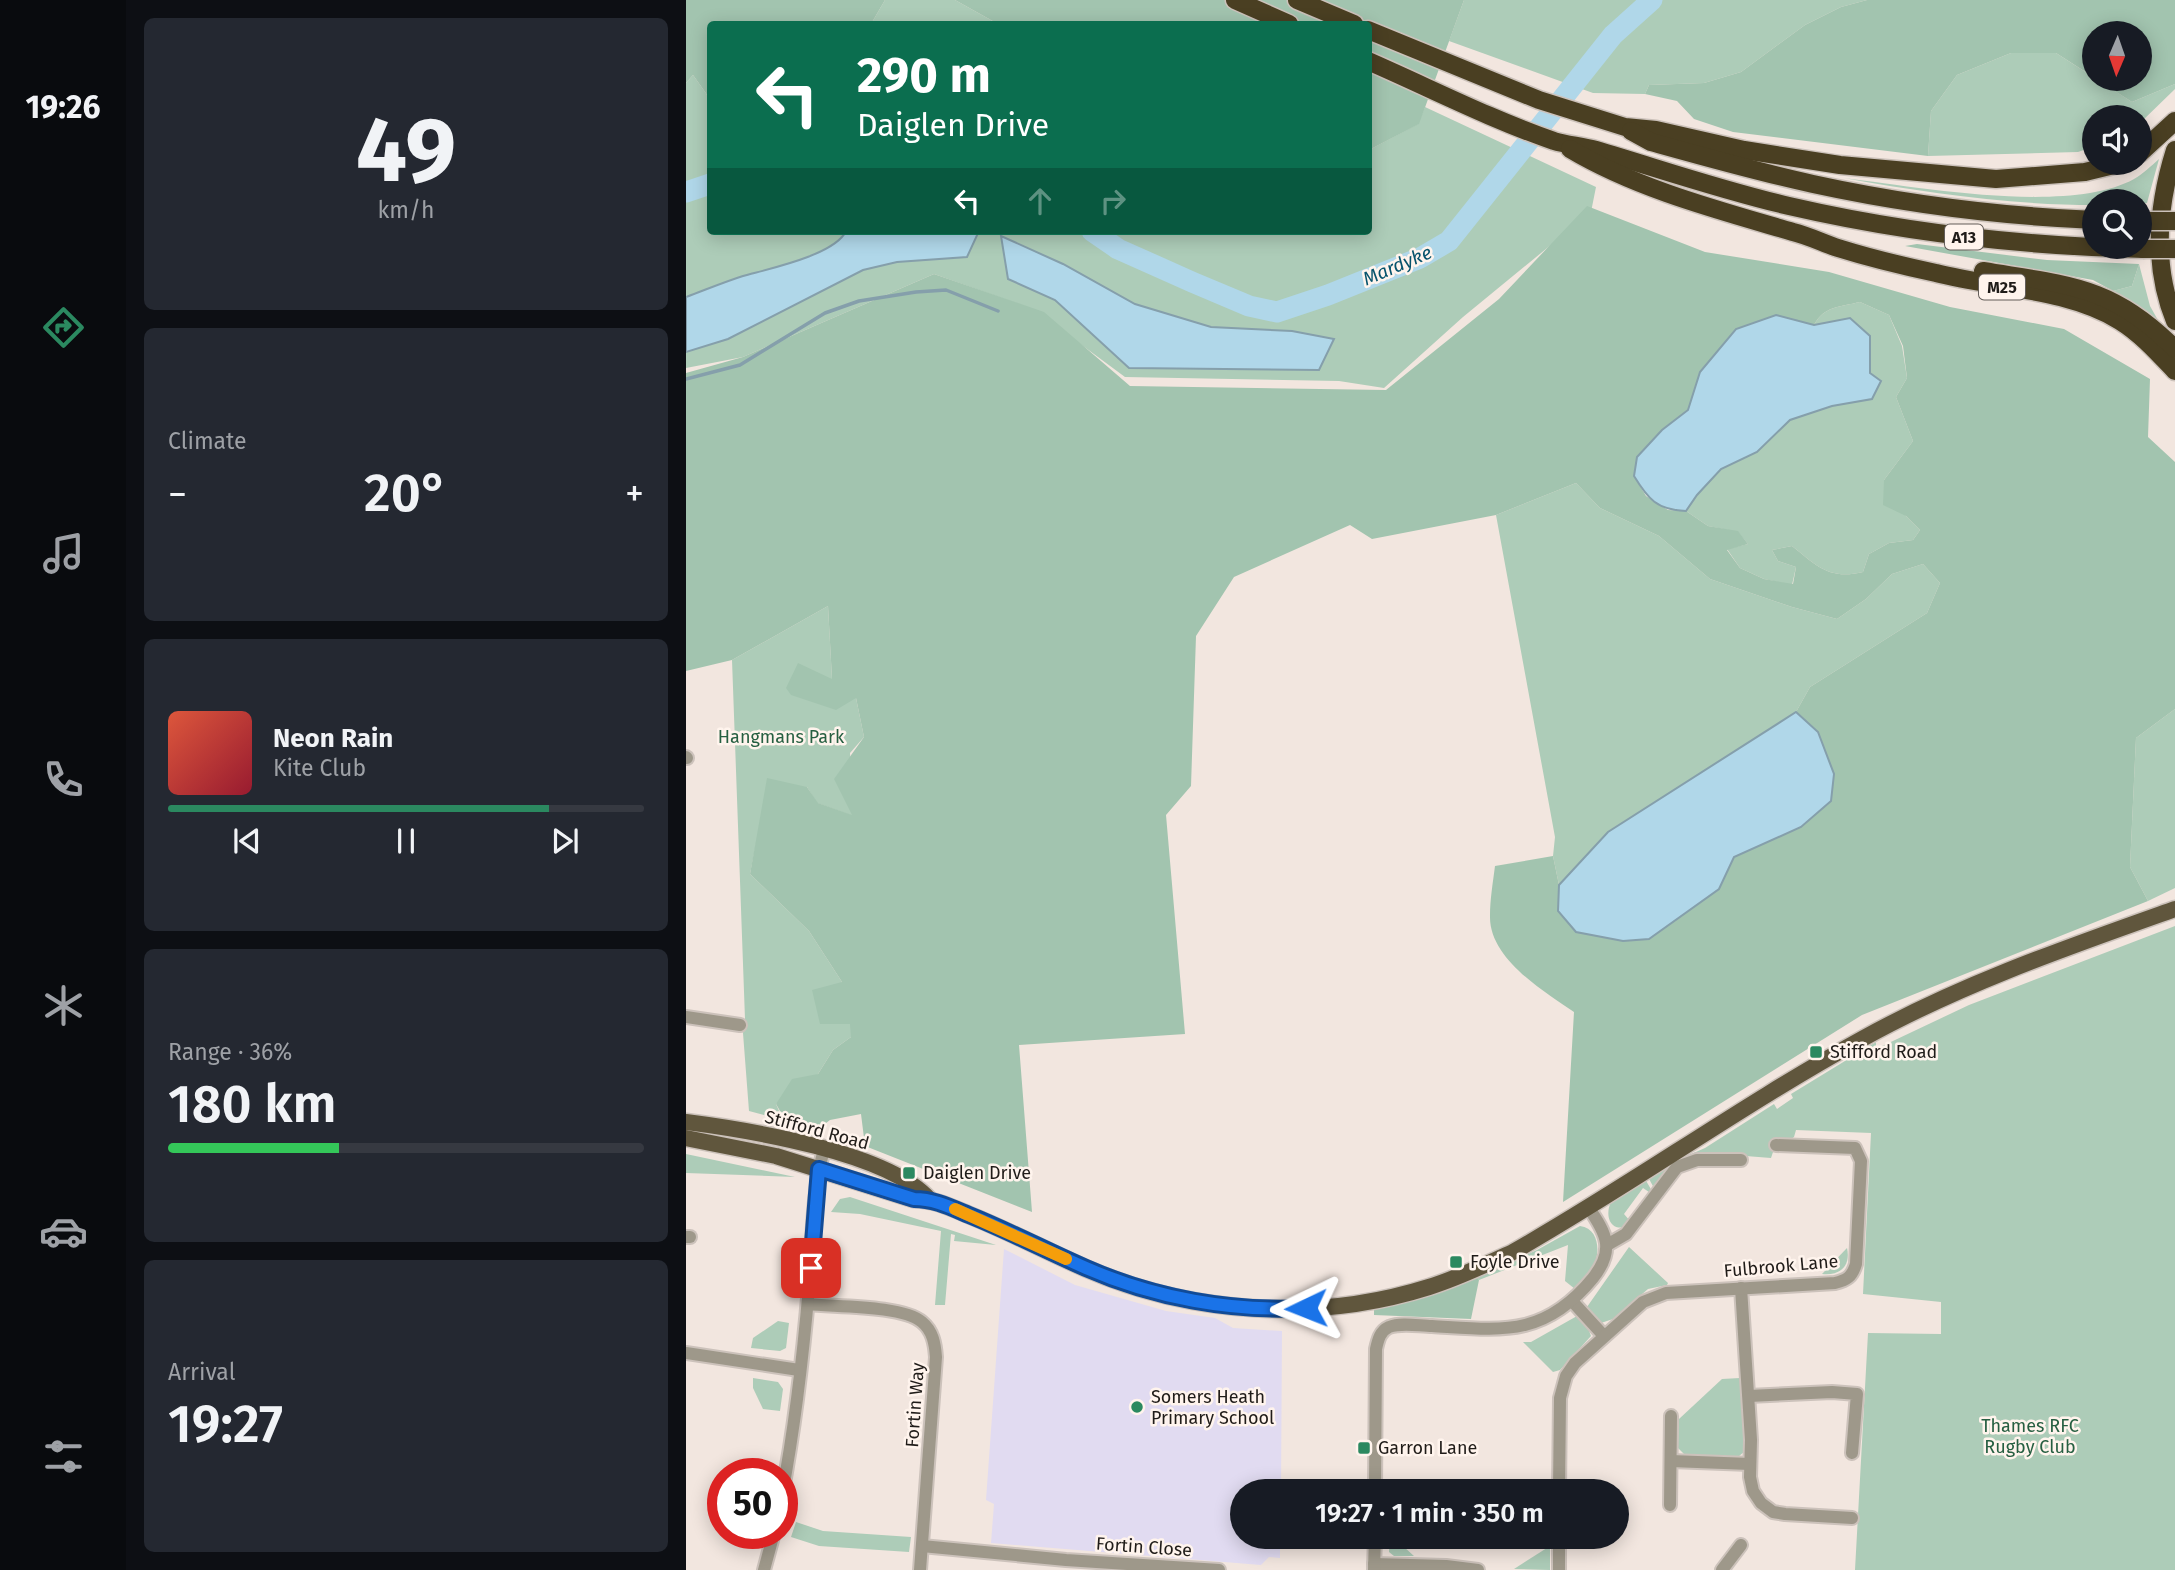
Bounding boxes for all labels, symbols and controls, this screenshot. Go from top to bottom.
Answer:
north arrow [2082,21,2152,91]
map controls [2082,21,2152,259]
text: 290 m [857,46,991,105]
icon: left [742,49,833,140]
text: 19:26 [25,88,101,126]
text: 49 [356,96,456,205]
button: sound [2082,105,2152,175]
text: Daiglen Drive [857,106,1049,144]
icon: left [948,182,986,220]
icon: ahead [1021,182,1059,220]
icon: right [1094,182,1132,220]
button: search [2082,189,2152,259]
text: km/h [378,196,434,224]
road number: A13 [1945,224,1983,249]
water label: Mardyke [1359,241,1435,290]
road number: M25 [1979,274,2025,300]
icon: directions [39,303,88,352]
text: Climate [168,427,247,455]
text: 20° [364,462,448,525]
text: − [168,471,187,517]
text: + [625,471,644,517]
icon: music [39,529,88,578]
text: Neon Rain [273,723,393,754]
park label: Hangmans Park [718,726,845,748]
text: Kite Club [273,754,366,782]
icon: phone [39,755,88,804]
icon: previous [228,822,266,860]
icon: pause [387,822,425,860]
icon: next [546,822,584,860]
icon: climate [39,981,88,1030]
text: Range · 36% [168,1038,292,1066]
place label: Stifford Road [1830,1041,1937,1063]
marker: Stifford Road [1808,1044,1824,1060]
text: 180 km [168,1073,337,1136]
street label: Stifford Road [762,1105,872,1155]
place label: Daiglen Drive [923,1162,1031,1184]
marker: Daiglen Drive [901,1165,917,1181]
icon: car [39,1207,88,1256]
pin [781,1238,841,1298]
icon: arrive [792,1249,830,1287]
street label: Fulbrook Lane [1723,1250,1839,1282]
place label: Foyle Drive [1470,1251,1559,1273]
marker: Foyle Drive [1448,1254,1464,1270]
position arrow [1269,1271,1343,1345]
text: Arrival [168,1358,235,1386]
street label: Fortin Way [901,1362,929,1448]
place label: Somers Heath Primary School [1151,1386,1274,1429]
text: 19:27 [168,1393,283,1456]
marker: Somers Heath Primary School [1129,1399,1145,1415]
park label: Thames RFC Rugby Club [1981,1415,2079,1458]
icon: filters [39,1432,88,1481]
place label: Garron Lane [1378,1437,1477,1459]
marker: Garron Lane [1356,1440,1372,1456]
speed limit sign: 50 [707,1458,798,1549]
text: 19:27 · 1 min · 350 m [1315,1498,1544,1529]
street label: Fortin Close [1095,1533,1193,1561]

